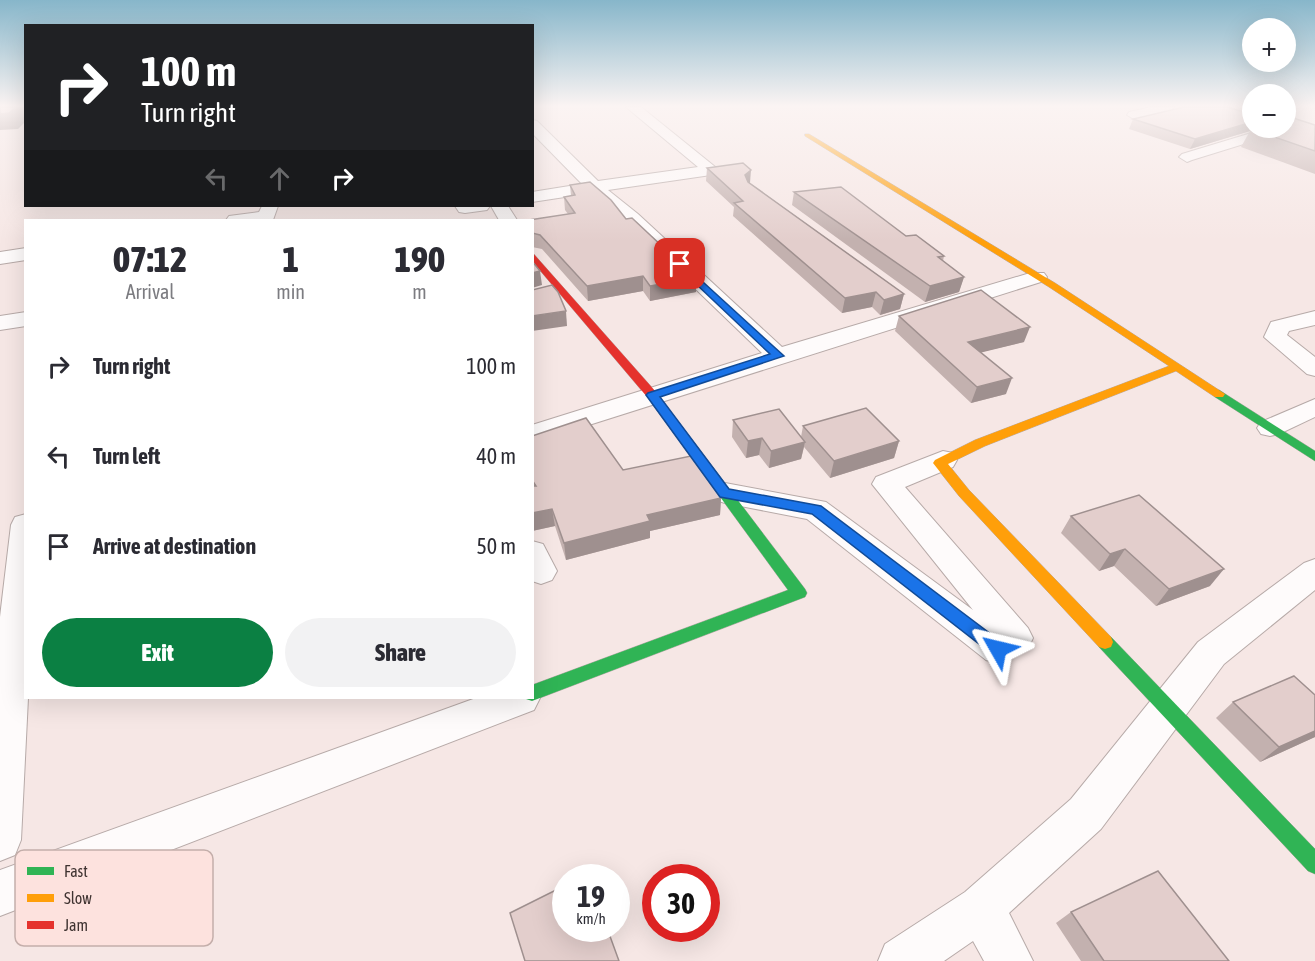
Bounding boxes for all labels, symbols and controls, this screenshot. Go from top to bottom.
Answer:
map controls [1242,18,1296,138]
button: + [1242,18,1296,72]
text: 100 m [141,47,236,95]
icon: right [42,48,120,126]
button: − [1242,84,1296,138]
text: Turn right [141,97,236,128]
icon: left [200,162,233,195]
icon: ahead [263,162,296,195]
icon: right [326,162,359,195]
text: 07:12 [113,238,187,280]
text: 1 [282,238,299,280]
text: 190 [394,238,445,280]
pin [654,238,705,289]
icon: arrive [663,247,696,280]
text: Arrival [126,280,175,303]
text: min [276,280,305,303]
text: m [412,280,427,303]
icon: right [42,350,75,383]
text: Turn right [93,353,170,379]
text: 100 m [466,353,516,379]
icon: left [42,440,75,473]
text: Turn left [93,443,160,469]
text: 40 m [476,443,516,469]
icon: arrive [42,530,75,563]
text: Arrive at destination [93,533,256,559]
text: 50 m [476,533,516,559]
position arrow [966,617,1030,681]
button: Exit [42,618,273,687]
button: Share [285,618,516,687]
legend [15,850,213,946]
text: Fast [64,862,88,880]
speed limit sign: 30 [642,864,720,942]
text: 19 [577,879,605,913]
text: Slow [64,889,92,907]
text: km/h [576,910,606,927]
text: Jam [64,916,88,934]

